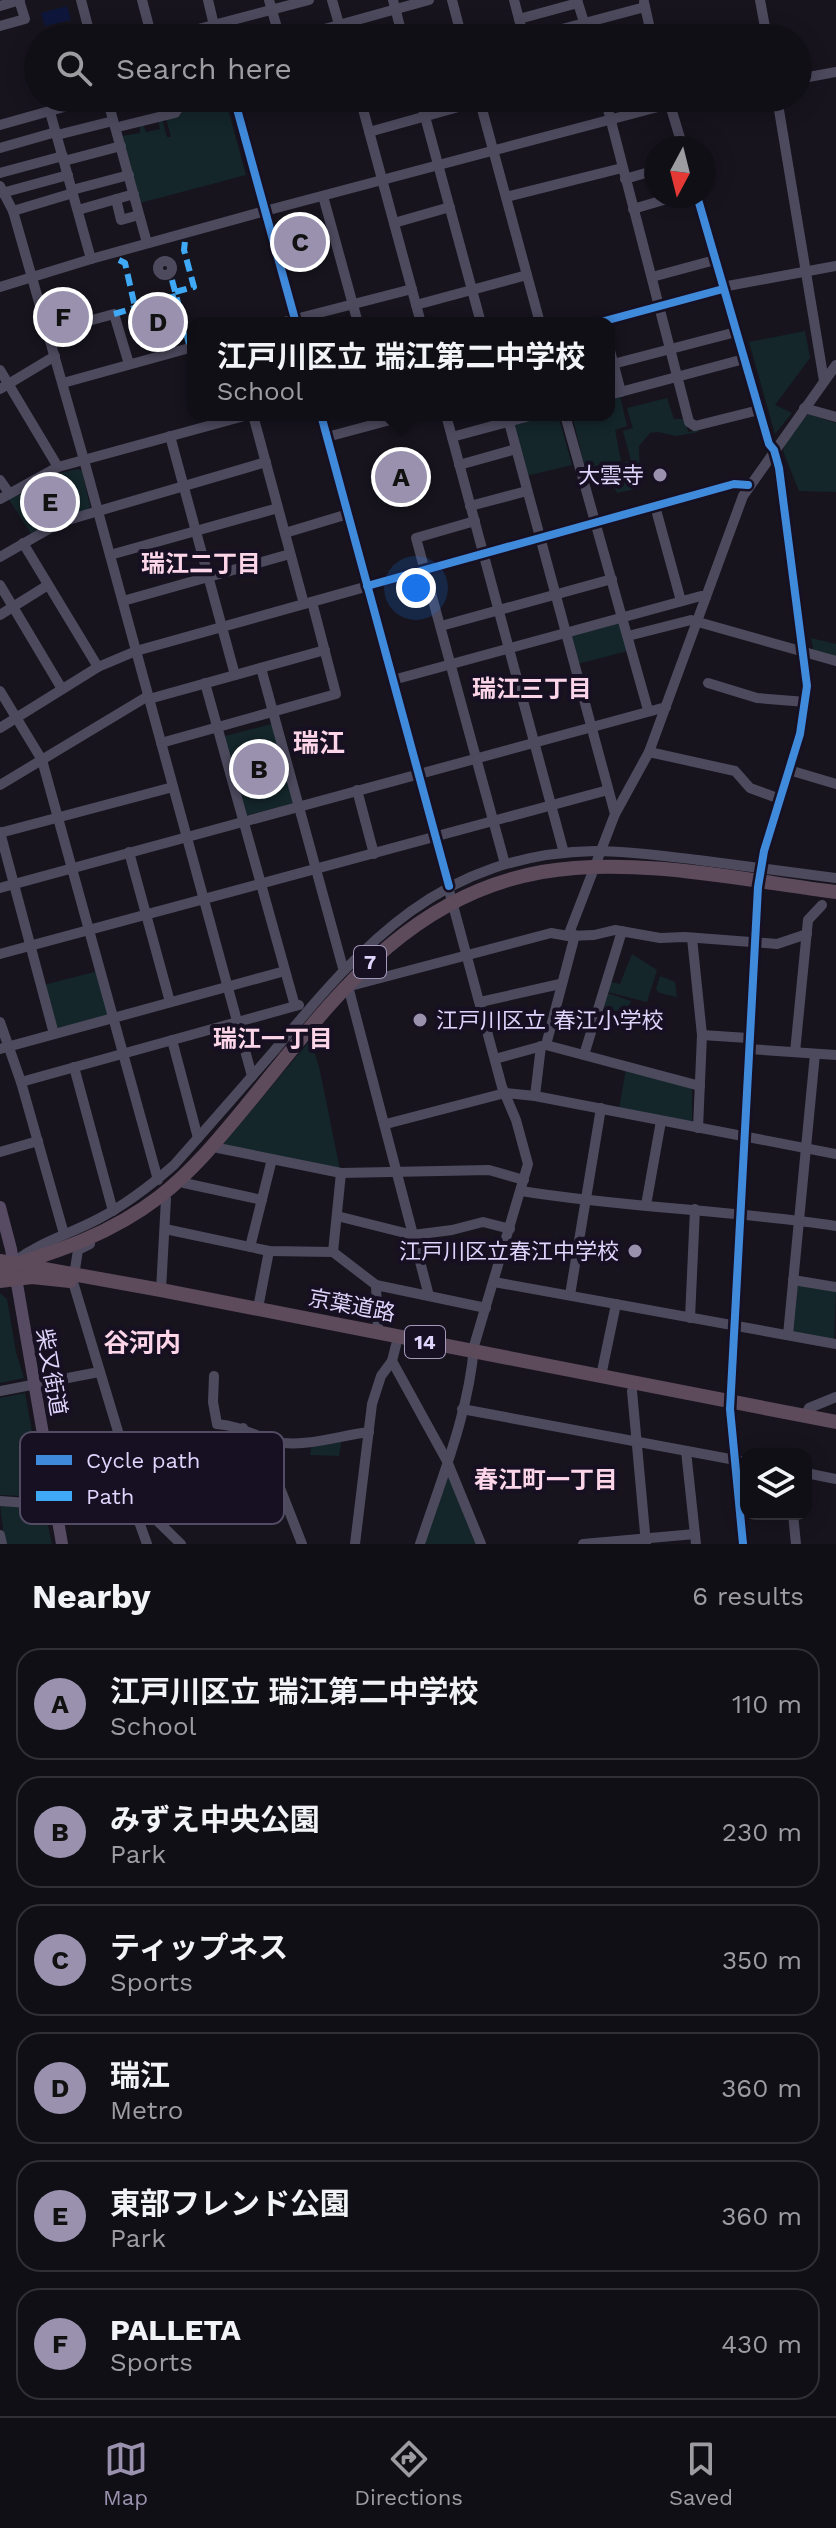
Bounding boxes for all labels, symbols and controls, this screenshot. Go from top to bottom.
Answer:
search box [24,24,812,112]
icon: search [52,46,96,90]
text: Search here [116,51,292,86]
north arrow [644,136,716,208]
pin: C [274,212,326,272]
pin: F [37,287,89,347]
pin: D [132,292,184,352]
popup [187,317,615,421]
text: 江戸川区立 瑞江第二中学校 [217,339,585,374]
text: School [217,376,303,406]
pin: A [375,447,427,507]
place label: 大雲寺 [578,463,644,488]
marker: 大雲寺 [651,466,669,484]
pin: E [24,472,76,532]
district label: 瑞江二丁目 [141,550,261,578]
your location [396,568,436,608]
district label: 瑞江三丁目 [472,675,592,703]
district label: 瑞江 [293,728,345,758]
pin: B [233,739,285,799]
road number: 7 [354,946,386,978]
place label: 江戸川区立 春江小学校 [436,1008,664,1033]
marker: 江戸川区立 春江小学校 [411,1011,429,1029]
district label: 瑞江一丁目 [213,1025,333,1053]
place label: 江戸川区立春江中学校 [399,1239,619,1264]
marker: 江戸川区立春江中学校 [626,1242,644,1260]
street label: 京葉道路 [306,1285,397,1326]
road number: 14 [405,1326,445,1358]
street label: 柴又街道 [32,1327,71,1418]
district label: 谷河内 [103,1328,181,1358]
legend [20,1432,284,1524]
text: Cycle path [86,1448,200,1473]
map controls [740,1448,812,1520]
button: layers [740,1448,812,1520]
district label: 春江町一丁目 [474,1466,618,1494]
text: Path [86,1484,134,1509]
text: Nearby [32,1576,151,1616]
text: 6 results [692,1581,804,1611]
text: 江戸川区立 瑞江第二中学校 [110,1674,479,1709]
text: A [51,1689,69,1719]
text: 110 m [732,1689,802,1719]
text: School [110,1711,196,1741]
text: みずえ中央公園 [110,1802,320,1837]
text: B [51,1817,69,1847]
text: 230 m [722,1817,802,1847]
text: Park [110,1839,166,1869]
text: ティップネス [110,1930,288,1965]
text: C [51,1945,69,1975]
text: 350 m [722,1945,802,1975]
text: Sports [110,1967,193,1997]
text: 瑞江 [110,2058,170,2093]
text: D [51,2073,69,2103]
text: 360 m [721,2073,802,2103]
text: Metro [110,2095,183,2125]
text: 東部フレンド公園 [110,2186,350,2221]
text: E [52,2201,68,2231]
text: 360 m [721,2201,802,2231]
text: Park [110,2223,166,2253]
text: PALLETA [110,2312,241,2347]
text: F [52,2329,68,2359]
text: 430 m [721,2329,802,2359]
text: Sports [110,2347,193,2377]
tab: Map [103,2437,148,2510]
tab: Directions [354,2437,463,2510]
tab: Saved [669,2437,733,2510]

